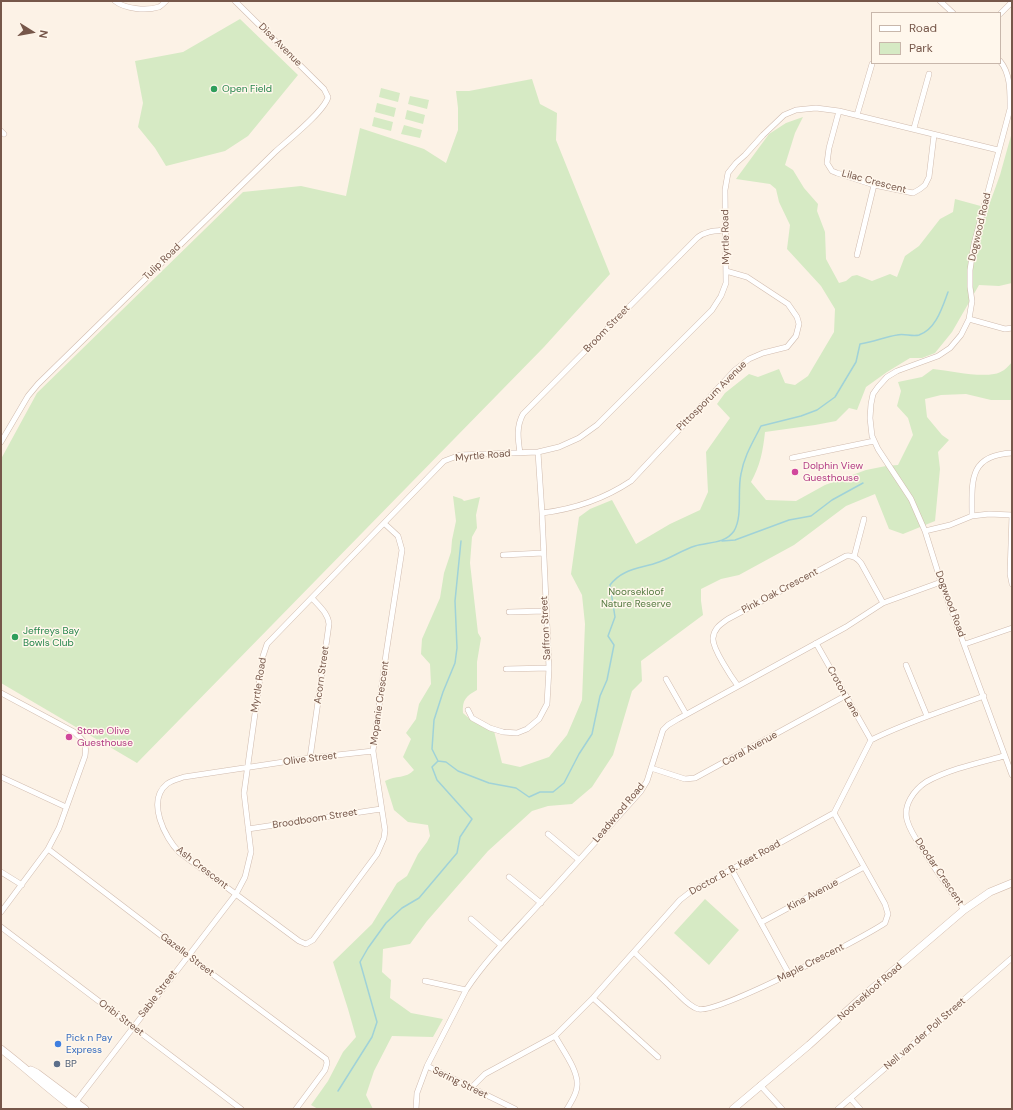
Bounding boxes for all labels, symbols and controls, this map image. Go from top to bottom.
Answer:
north arrow [12,12,52,52]
legend [871,12,1001,64]
text: Road [909,20,937,36]
street label: Disa Avenue [256,21,304,69]
text: N [36,29,51,40]
text: Park [909,40,933,56]
place label: Open Field [222,83,272,95]
marker: Open Field [209,84,219,94]
street label: Lilac Crescent [840,168,908,196]
street label: Dogwood Road [966,192,994,262]
street label: Myrtle Road [720,209,732,265]
street label: Tulip Road [141,241,183,283]
street label: Broom Street [581,303,633,355]
street label: Pittosporum Avenue [675,359,749,433]
street label: Myrtle Road [455,448,511,464]
place label: Dolphin View Guesthouse [803,460,863,484]
marker: Dolphin View Guesthouse [790,467,800,477]
street label: Pink Oak Crescent [740,566,820,616]
street label: Dogwood Road [932,569,968,639]
park label: Noorsekloof Nature Reserve [601,586,671,610]
street label: Saffron Street [538,596,554,660]
place label: Jeffreys Bay Bowls Club [23,625,79,648]
marker: Jeffreys Bay Bowls Club [10,632,20,642]
street label: Acorn Street [312,645,332,705]
street label: Myrtle Road [249,657,269,713]
street label: Mopanie Crescent [368,660,392,746]
street label: Croton Lane [824,664,862,720]
place label: Stone Olive Guesthouse [77,725,133,748]
street label: Coral Avenue [720,729,780,769]
marker: Stone Olive Guesthouse [64,732,74,742]
street label: Olive Street [282,750,338,768]
street label: Leadwood Road [591,781,647,845]
street label: Broodboom Street [272,806,358,832]
street label: Deodar Crescent [912,836,966,908]
street label: Doctor B. B. Keet Road [687,838,783,898]
street label: Ash Crescent [174,844,230,892]
street label: Kina Avenue [785,877,841,913]
street label: Gazelle Street [158,931,216,979]
street label: Maple Crescent [776,941,846,985]
street label: Noorsekloof Road [835,961,905,1023]
street label: Sable Street [136,968,180,1020]
street label: Nell van der Poll Street [882,995,968,1073]
street label: Oribi Street [96,997,146,1039]
place label: Pick n Pay Express [66,1032,112,1056]
marker: Pick n Pay Express [53,1039,63,1049]
place label: BP [65,1058,77,1070]
marker: BP [52,1059,62,1069]
street label: Sering Street [430,1064,490,1102]

